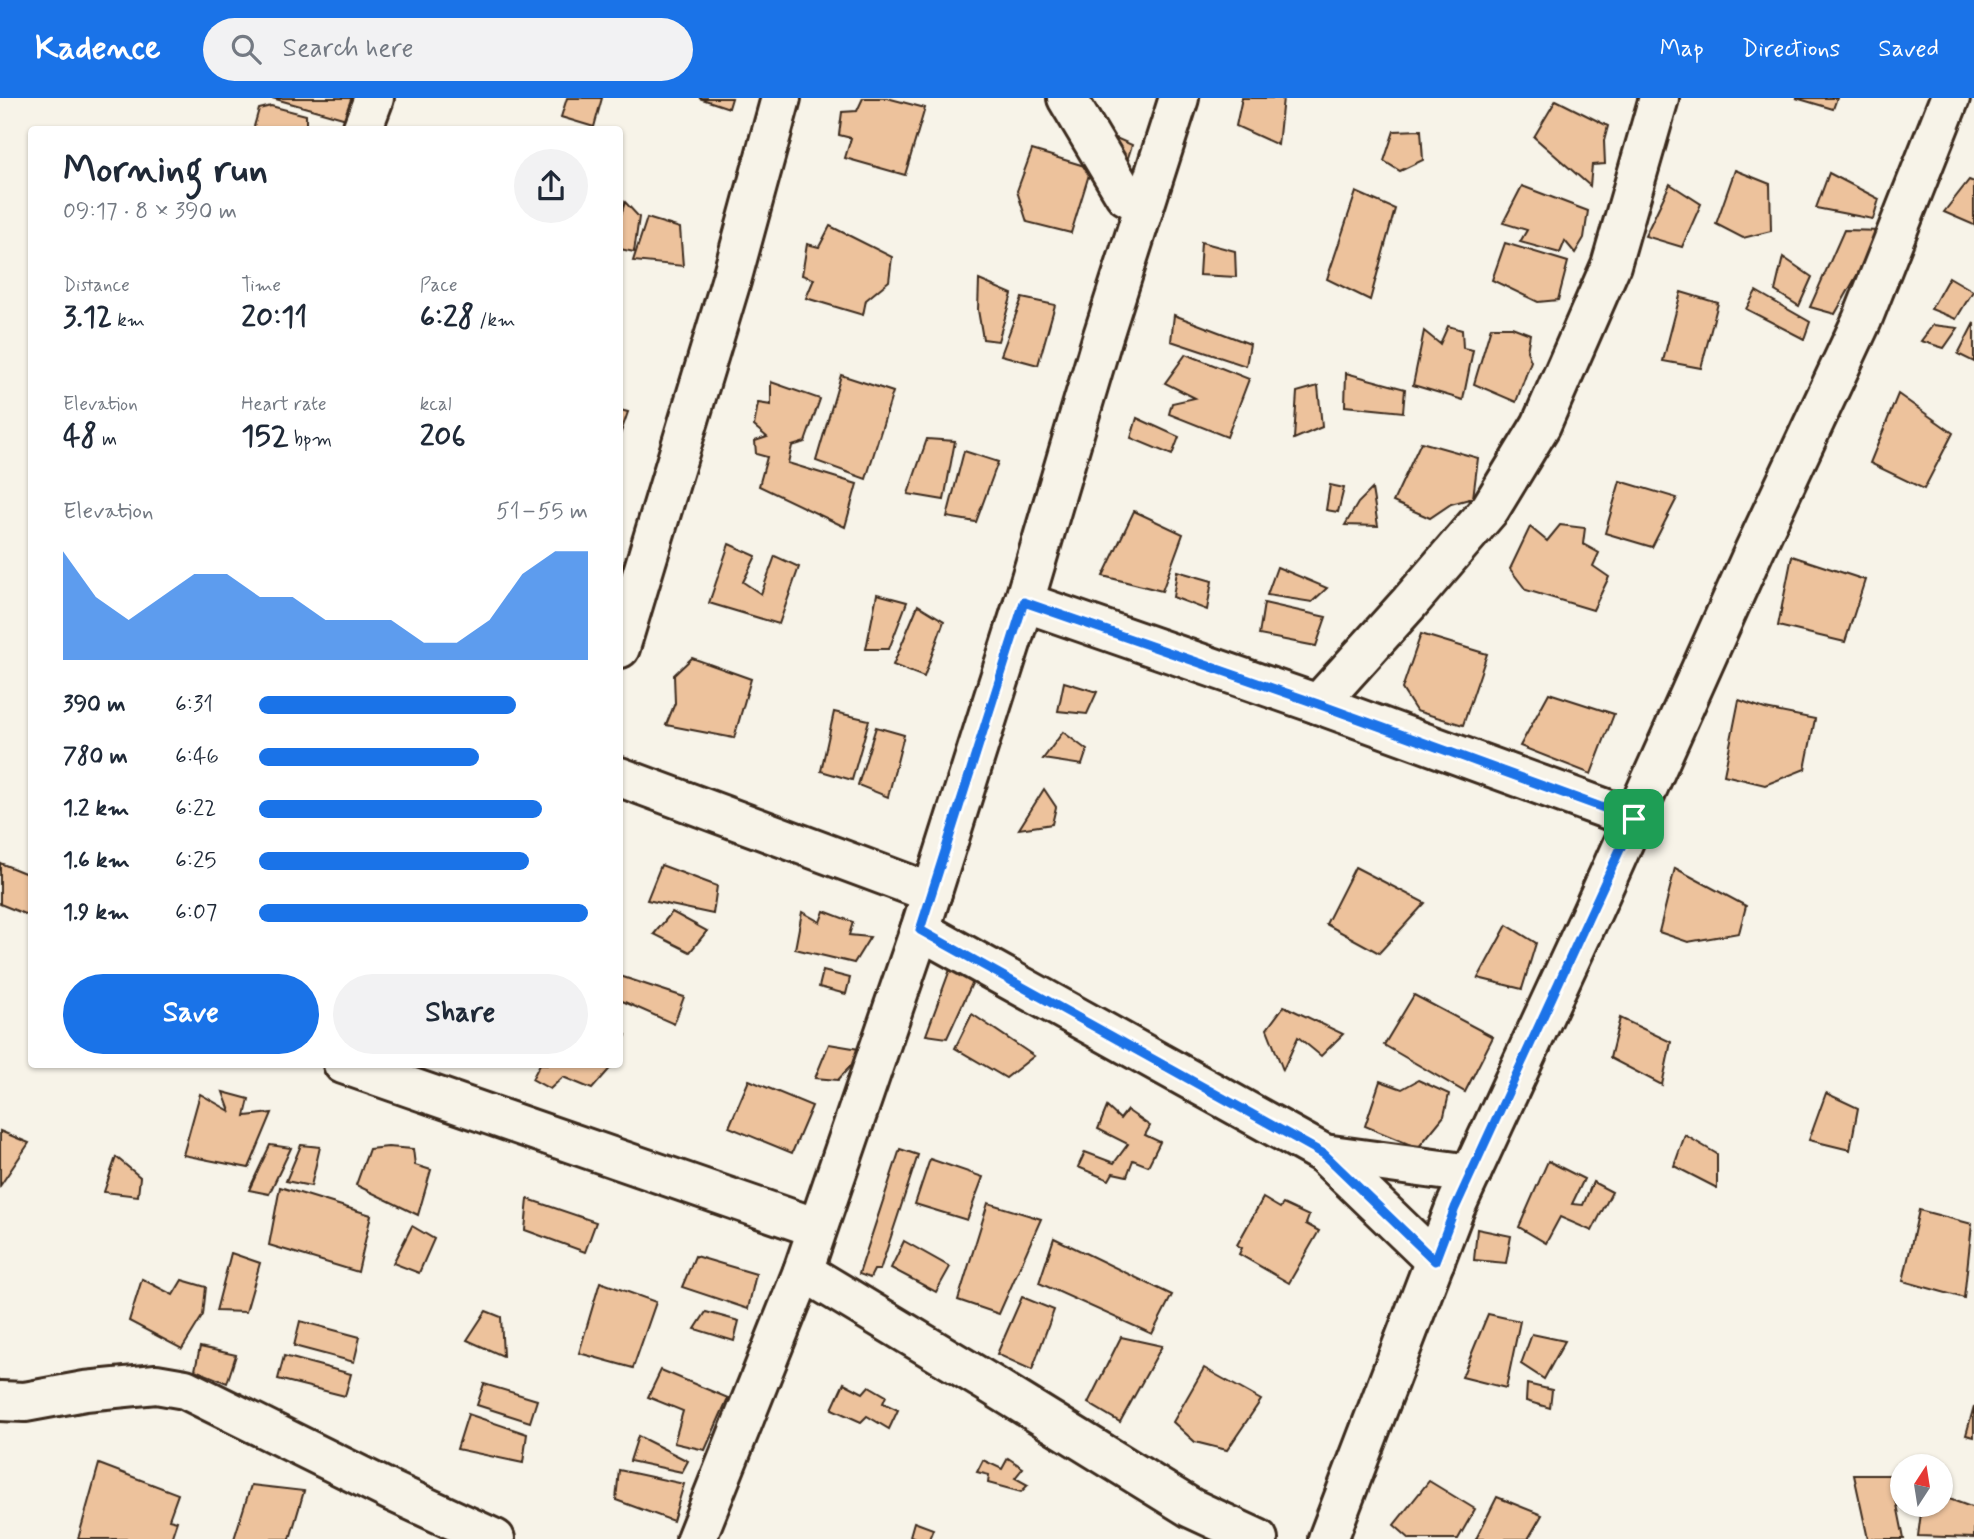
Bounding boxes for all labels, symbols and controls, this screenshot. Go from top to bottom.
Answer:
search box [203,18,693,81]
text: Kadence [35,27,161,71]
icon: search [227,30,265,68]
text: Search here [283,32,413,66]
text: Map [1660,34,1704,65]
text: Directions [1742,34,1840,65]
text: Saved [1878,34,1939,65]
text: Morning run [63,146,268,195]
button: share [514,149,588,223]
text: 09:17 · 8 × 390 m [63,197,237,227]
text: Distance [63,273,130,298]
text: Time [241,273,281,298]
text: Pace [420,273,457,298]
text: 3.12 [63,298,112,337]
text: 20:11 [241,298,308,337]
text: 6:28 [420,298,474,337]
text: km [112,308,145,333]
text: /km [474,308,515,333]
text: Elevation [63,392,138,417]
text: Heart rate [241,392,327,417]
text: kcal [420,392,452,417]
text: 48 [63,417,97,456]
text: 152 [241,417,289,456]
text: 206 [420,417,466,456]
text: m [97,427,117,452]
text: bpm [289,427,332,452]
text: Elevation [63,497,154,527]
text: 51–55 m [496,497,588,527]
text: 390 m [63,690,125,720]
text: 6:31 [175,690,213,720]
text: 780 m [63,742,128,772]
text: 6:46 [175,742,219,772]
pin [1604,789,1664,849]
text: 1.2 km [63,794,129,824]
text: 6:22 [175,794,216,824]
icon: arrive [1615,800,1653,838]
text: 1.6 km [63,846,130,876]
text: 6:25 [175,846,216,876]
text: 1.9 km [63,898,129,928]
text: 6:07 [175,898,217,928]
button: Save [63,974,319,1054]
button: Share [333,974,588,1054]
north arrow [1890,1454,1953,1517]
map controls [1890,1454,1953,1517]

